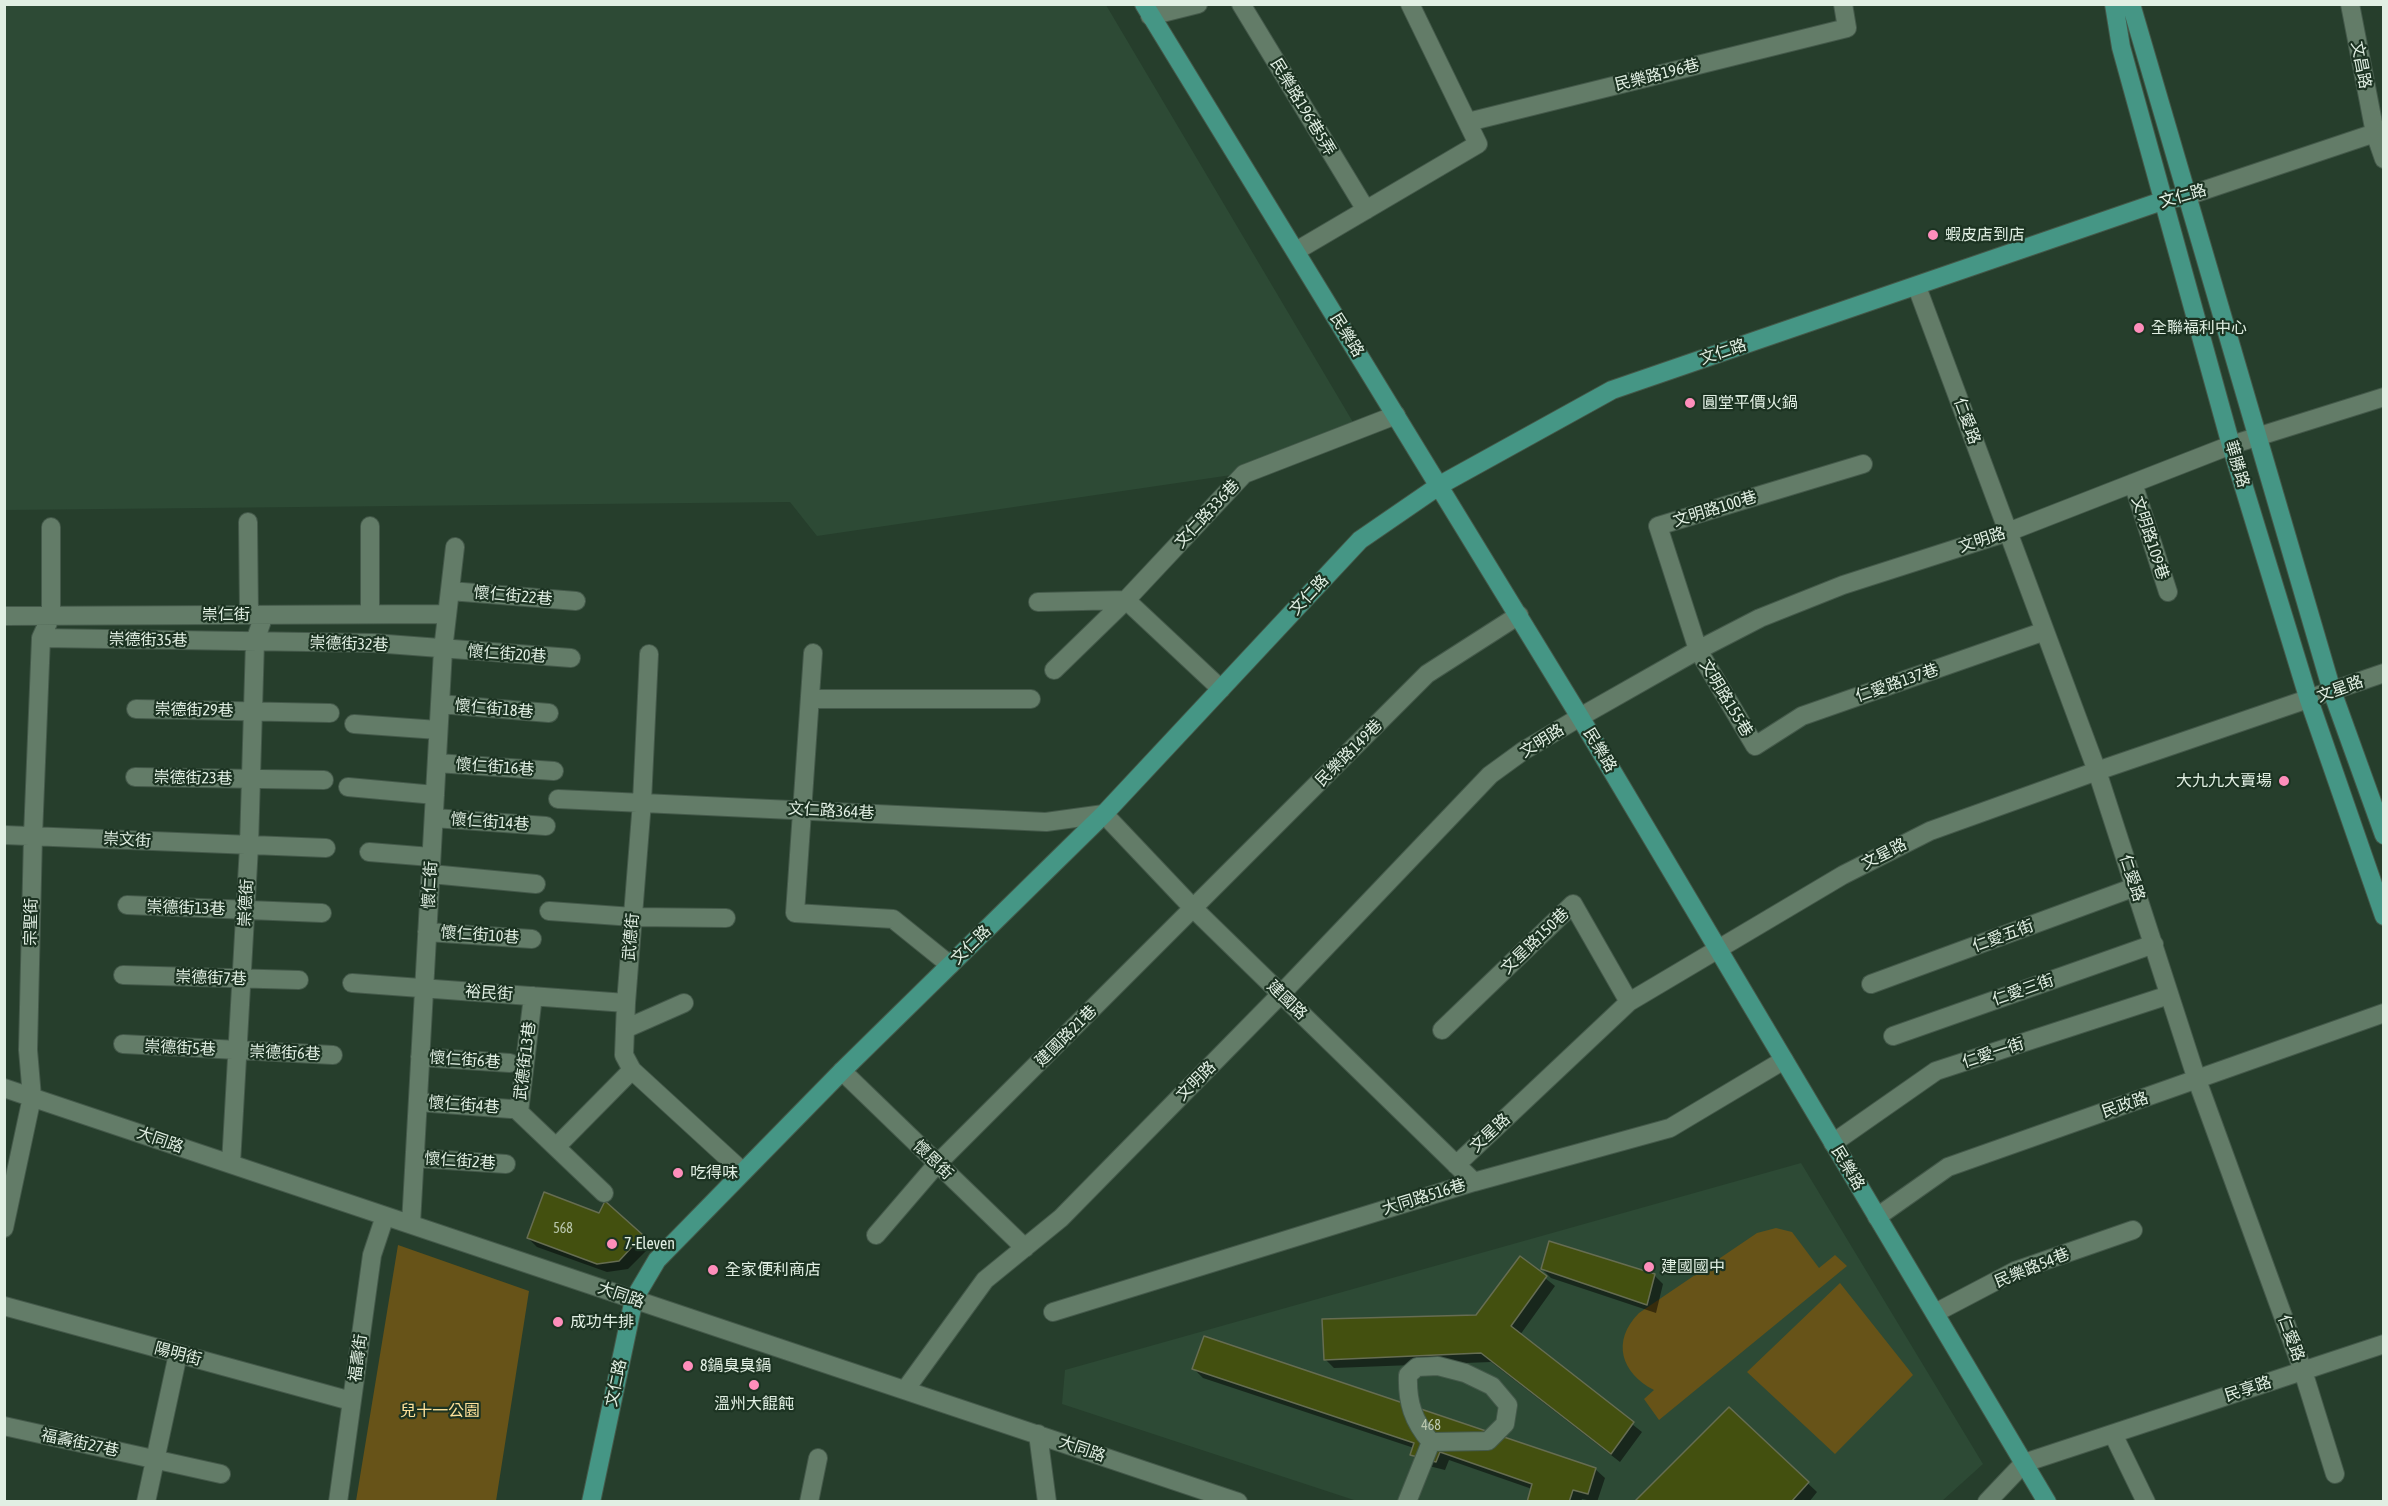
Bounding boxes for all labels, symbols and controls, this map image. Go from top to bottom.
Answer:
street label: 文昌路 [2347,40,2375,90]
street label: 民樂路196巷5弄 [1266,55,1340,159]
street label: 民樂路196巷 [1613,55,1701,95]
street label: 文仁路 [2157,180,2209,212]
place label: 蝦皮店到店 [1945,225,2025,245]
marker: 蝦皮店到店 [1926,228,1940,242]
street label: 民樂路 [1326,310,1368,360]
place label: 全聯福利中心 [2151,318,2247,338]
marker: 全聯福利中心 [2132,321,2146,335]
street label: 文仁路 [1697,335,1749,369]
place label: 圓堂平價火鍋 [1702,393,1798,413]
street label: 仁愛路 [1950,395,1984,447]
marker: 圓堂平價火鍋 [1683,396,1697,410]
street label: 華勝路 [2221,438,2253,490]
street label: 文仁路336巷 [1170,476,1244,552]
street label: 文明路100巷 [1671,487,1759,531]
street label: 文明路109巷 [2127,494,2173,582]
street label: 文明路 [1956,523,2008,557]
street label: 文仁路 [1286,571,1332,619]
street label: 懷仁街22巷 [473,583,553,609]
street label: 崇仁街 [202,605,250,625]
street label: 崇德街35巷 [108,630,188,650]
street label: 崇德街32巷 [309,633,389,655]
street label: 懷仁街20巷 [467,642,547,666]
street label: 文明路155巷 [1695,656,1757,740]
street label: 仁愛路137巷 [1853,660,1941,706]
street label: 文星路 [2314,672,2366,706]
street label: 懷仁街18巷 [454,696,534,722]
street label: 崇德街29巷 [154,700,234,720]
street label: 民樂路149巷 [1312,716,1386,790]
street label: 文明路 [1517,720,1567,762]
street label: 民樂路 [1579,724,1621,776]
street label: 懷仁街16巷 [455,755,535,779]
street label: 崇德街23巷 [153,768,233,788]
place label: 大九九大賣場 [2176,771,2272,791]
marker: 大九九大賣場 [2277,774,2291,788]
street label: 文仁路364巷 [787,799,875,823]
street label: 懷仁街14巷 [450,810,530,834]
street label: 崇文街 [103,829,151,851]
street label: 文星路 [1858,835,1910,873]
street label: 仁愛路 [2115,852,2149,904]
street label: 懷仁街 [419,861,441,909]
street label: 崇德街 [235,879,257,927]
street label: 崇德街13巷 [146,897,226,919]
street label: 宗聖街 [21,898,41,946]
street label: 文星路150巷 [1497,904,1573,978]
street label: 武德街 [619,912,643,962]
street label: 仁愛五街 [1970,916,2036,956]
street label: 文仁路 [947,921,995,969]
street label: 懷仁街10巷 [440,923,520,947]
street label: 崇德街7巷 [175,967,247,989]
street label: 仁愛三街 [1990,971,2056,1009]
street label: 建國路 [1263,976,1311,1024]
street label: 裕民街 [464,982,514,1004]
street label: 建國路21巷 [1031,1001,1101,1071]
street label: 武德街13巷 [511,1021,539,1101]
street label: 仁愛一街 [1960,1034,2026,1072]
street label: 崇德街5巷 [144,1037,216,1059]
street label: 崇德街6巷 [249,1042,321,1064]
street label: 懷仁街6巷 [429,1048,501,1072]
street label: 文明路 [1172,1057,1220,1105]
street label: 民政路 [2099,1088,2151,1122]
street label: 懷仁街4巷 [428,1093,500,1117]
street label: 文星路 [1466,1110,1514,1156]
street label: 大同路 [134,1123,186,1157]
street label: 懷恩街 [909,1136,957,1184]
street label: 民樂路 [1827,1142,1869,1194]
street label: 懷仁街2巷 [424,1149,496,1173]
place label: 吃得味 [690,1163,738,1183]
marker: 吃得味 [671,1166,685,1180]
street label: 大同路516巷 [1380,1175,1468,1219]
house number: 568 [553,1221,573,1237]
place label: 7-Eleven [624,1234,675,1254]
marker: 7-Eleven [605,1237,619,1251]
street label: 民樂路54巷 [1992,1244,2072,1292]
place label: 建國國中 [1661,1257,1725,1277]
place label: 全家便利商店 [725,1260,821,1280]
marker: 建國國中 [1642,1260,1656,1274]
marker: 全家便利商店 [706,1263,720,1277]
street label: 大同路 [595,1278,647,1312]
place label: 成功牛排 [570,1312,634,1332]
street label: 仁愛路 [2274,1312,2308,1364]
marker: 成功牛排 [551,1315,565,1329]
street label: 福壽街 [345,1333,371,1383]
street label: 陽明街 [152,1339,204,1369]
place label: 8鍋臭臭鍋 [700,1356,772,1376]
street label: 文仁路 [602,1358,630,1408]
marker: 8鍋臭臭鍋 [681,1359,695,1373]
street label: 民享路 [2222,1372,2274,1406]
marker: 溫州大餛飩 [747,1378,761,1392]
place label: 溫州大餛飩 [714,1394,794,1414]
park label: 兒十一公園 [400,1401,480,1421]
house number: 468 [1421,1418,1441,1434]
street label: 福壽街27巷 [39,1425,121,1461]
street label: 大同路 [1056,1432,1108,1466]

